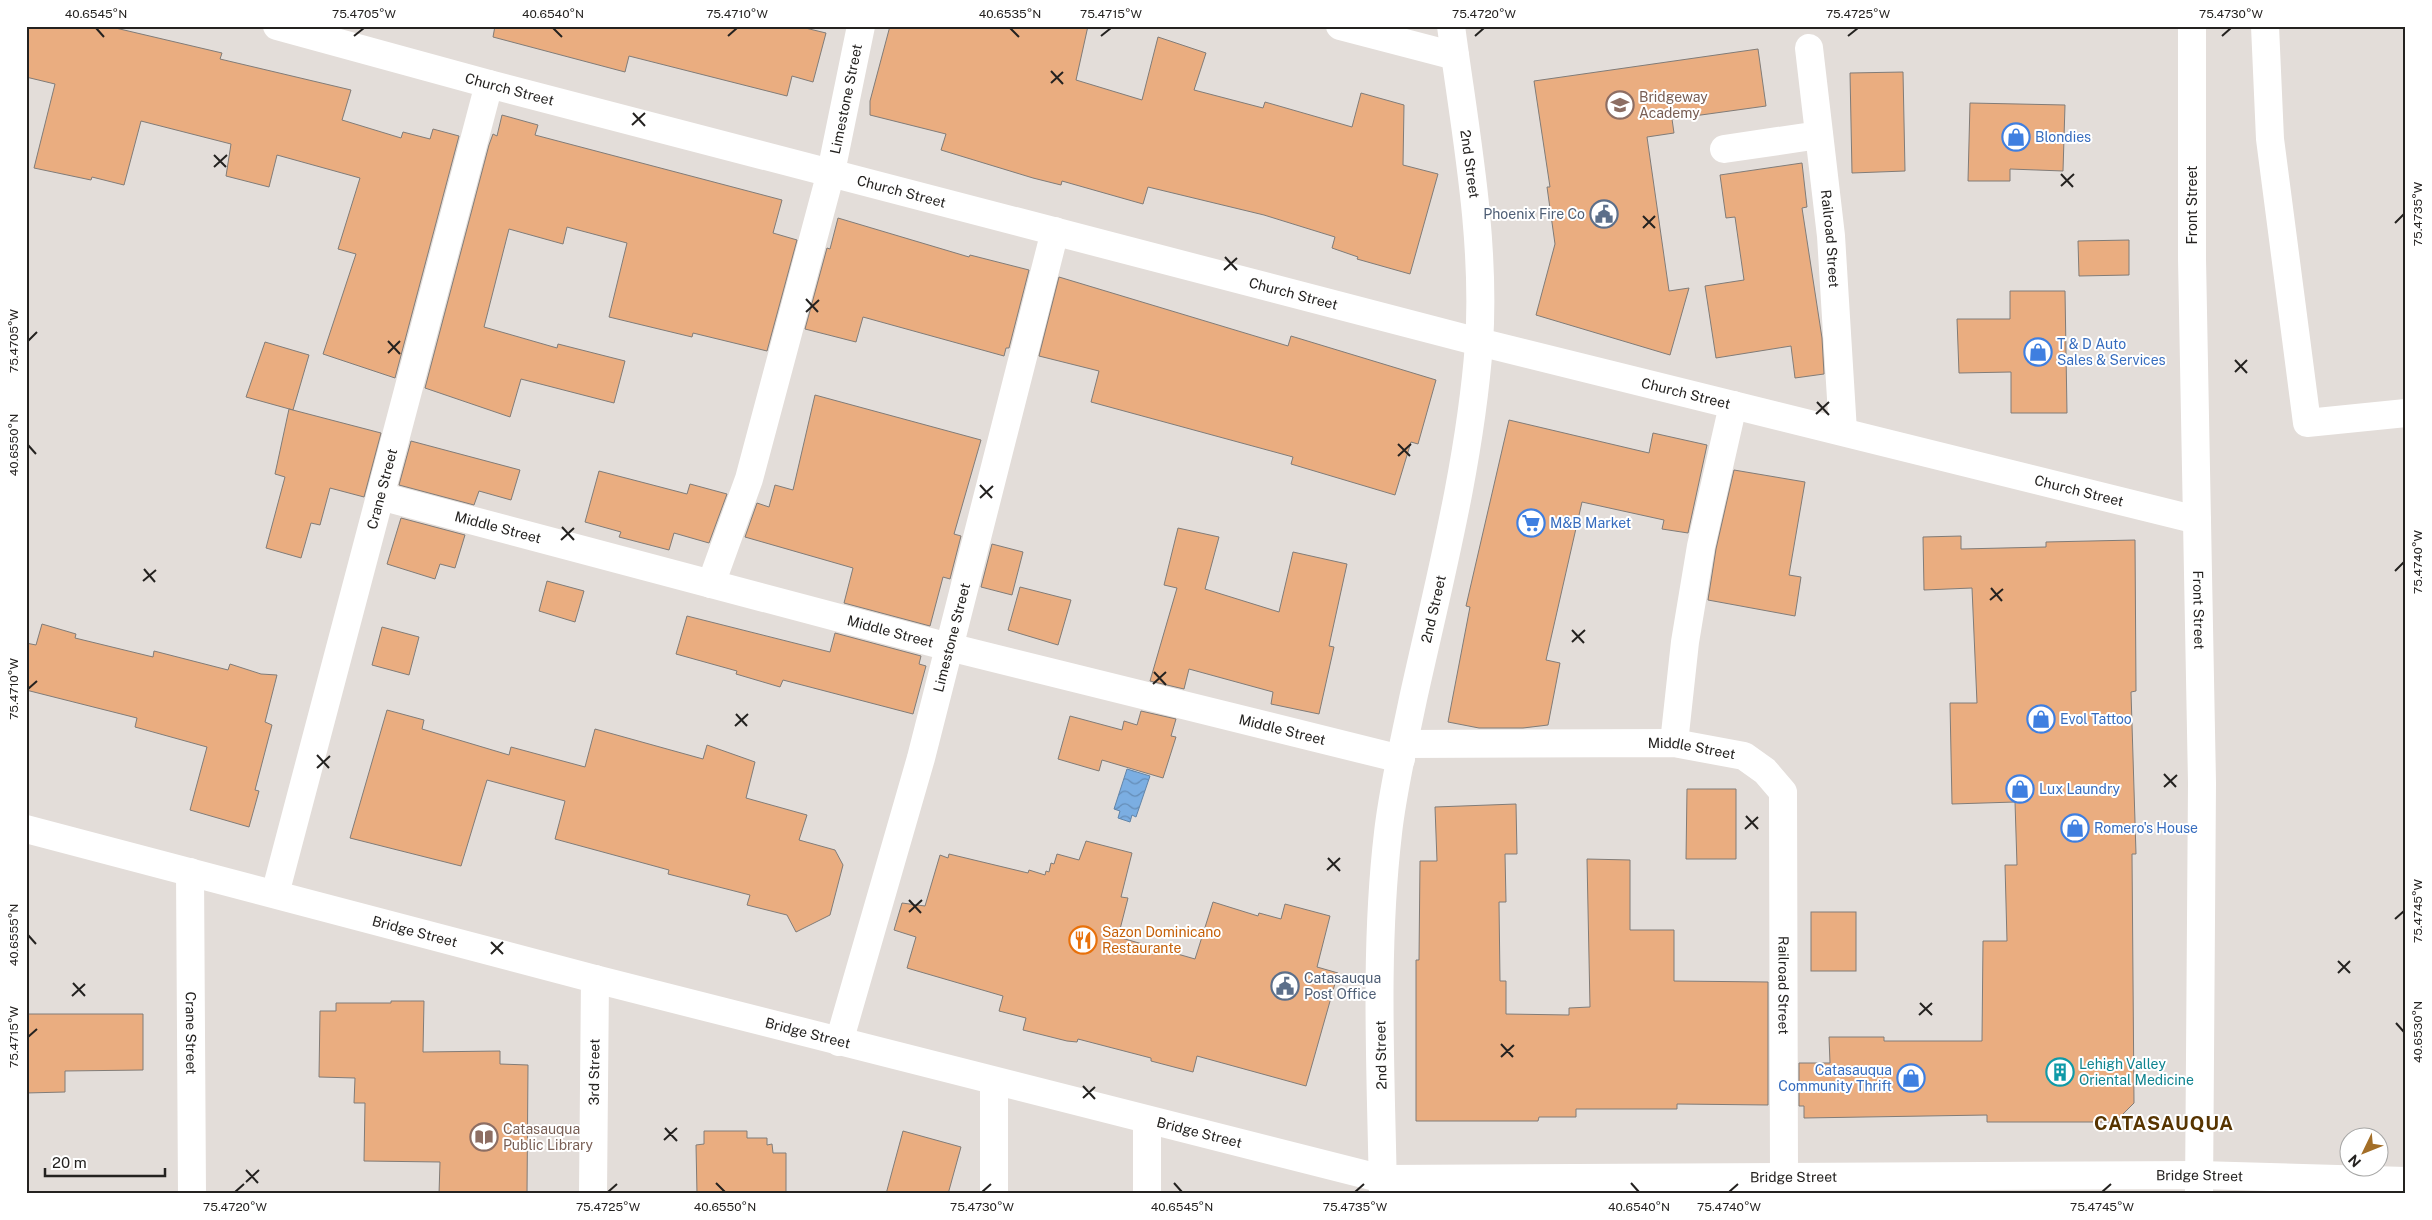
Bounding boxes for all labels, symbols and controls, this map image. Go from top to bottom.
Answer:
text: 40.6545°N [65,7,127,21]
text: 75.4705°W [332,7,397,21]
text: 40.6540°N [522,7,584,21]
text: 75.4710°W [706,7,768,21]
text: 40.6535°N [979,7,1041,21]
text: 75.4715°W [1080,7,1143,21]
text: 75.4720°W [1452,7,1516,21]
text: 75.4725°W [1826,7,1891,21]
text: 75.4730°W [2199,7,2263,21]
street label: Limestone Street [827,42,865,155]
street label: Church Street [463,70,556,109]
place label: Bridgeway Academy [1639,89,1708,121]
school or university icon: Bridgeway Academy [1605,90,1635,120]
shop icon: Blondies [2001,122,2031,152]
street label: 2nd Street [1457,129,1483,199]
place label: Blondies [2035,129,2091,145]
street label: Front Street [2184,165,2200,245]
street label: Church Street [855,172,948,211]
text: 75.4735°W [2411,181,2425,246]
street label: Railroad Street [1818,189,1842,288]
public building icon: Phoenix Fire Co [1589,199,1619,229]
place label: Phoenix Fire Co [1483,206,1585,222]
street label: Church Street [1247,274,1340,313]
text: 75.4705°W [7,308,21,373]
place label: T & D Auto Sales & Services [2057,336,2166,368]
shop icon: T & D Auto Sales & Services [2023,337,2053,367]
street label: Church Street [1640,375,1732,412]
text: 40.6550°N [7,414,21,476]
street label: Crane Street [364,447,400,531]
street label: Church Street [2033,472,2125,509]
street label: Middle Street [453,508,543,546]
supermarket icon: M&B Market [1516,508,1546,538]
place label: M&B Market [1550,515,1631,531]
text: 75.4740°W [2411,530,2425,594]
street label: Front Street [2190,570,2207,650]
street label: 2nd Street [1418,574,1449,645]
street label: Limestone Street [930,581,973,694]
street label: Middle Street [845,612,935,651]
text: 75.4710°W [7,658,21,720]
shop icon: Evol Tattoo [2026,704,2056,734]
street label: Middle Street [1237,711,1327,748]
place label: Evol Tattoo [2060,711,2132,727]
street label: Middle Street [1648,735,1737,762]
shop icon: Lux Laundry [2005,774,2035,804]
place label: Lux Laundry [2039,781,2121,797]
shop icon: Romero's House [2060,813,2090,843]
place label: Romero's House [2094,820,2198,836]
text: 75.4745°W [2411,878,2425,943]
text: 40.6555°N [7,904,21,966]
street label: Bridge Street [370,913,459,950]
place label: Sazon Dominicano Restaurante [1102,924,1221,956]
restaurant icon: Sazon Dominicano Restaurante [1068,925,1098,955]
street label: Railroad Street [1775,936,1792,1035]
place label: Catasauqua Post Office [1304,970,1381,1002]
public building icon: Catasauqua Post Office [1270,971,1300,1001]
street label: Crane Street [183,992,199,1074]
text: 40.6530°N [2411,1001,2425,1063]
text: 75.4715°W [7,1005,21,1068]
street label: Bridge Street [764,1015,852,1052]
street label: 2nd Street [1372,1020,1390,1090]
street label: 3rd Street [586,1038,602,1106]
place label: Lehigh Valley Oriental Medicine [2079,1056,2194,1088]
building icon: Lehigh Valley Oriental Medicine [2045,1057,2075,1087]
place label: Catasauqua Community Thrift [1778,1062,1892,1094]
shop icon: Catasauqua Community Thrift [1896,1063,1926,1093]
district label: CATASAUQUA [2094,1112,2234,1134]
street label: Bridge Street [1155,1114,1244,1151]
place label: Catasauqua Public Library [503,1121,594,1153]
library icon: Catasauqua Public Library [469,1122,499,1152]
north arrow [2340,1128,2390,1178]
scale bar [45,1145,165,1177]
text: N [2345,1151,2364,1170]
text: 20 m [52,1154,87,1171]
street label: Bridge Street [2156,1167,2243,1184]
street label: Bridge Street [1750,1169,1837,1185]
text: 75.4720°W [203,1200,267,1214]
text: 75.4725°W [576,1200,641,1214]
text: 40.6550°N [694,1200,756,1214]
text: 75.4730°W [950,1200,1014,1214]
text: 40.6545°N [1151,1200,1213,1214]
text: 75.4735°W [1323,1200,1388,1214]
text: 40.6540°N [1608,1200,1670,1214]
text: 75.4740°W [1697,1200,1761,1214]
text: 75.4745°W [2070,1200,2135,1214]

